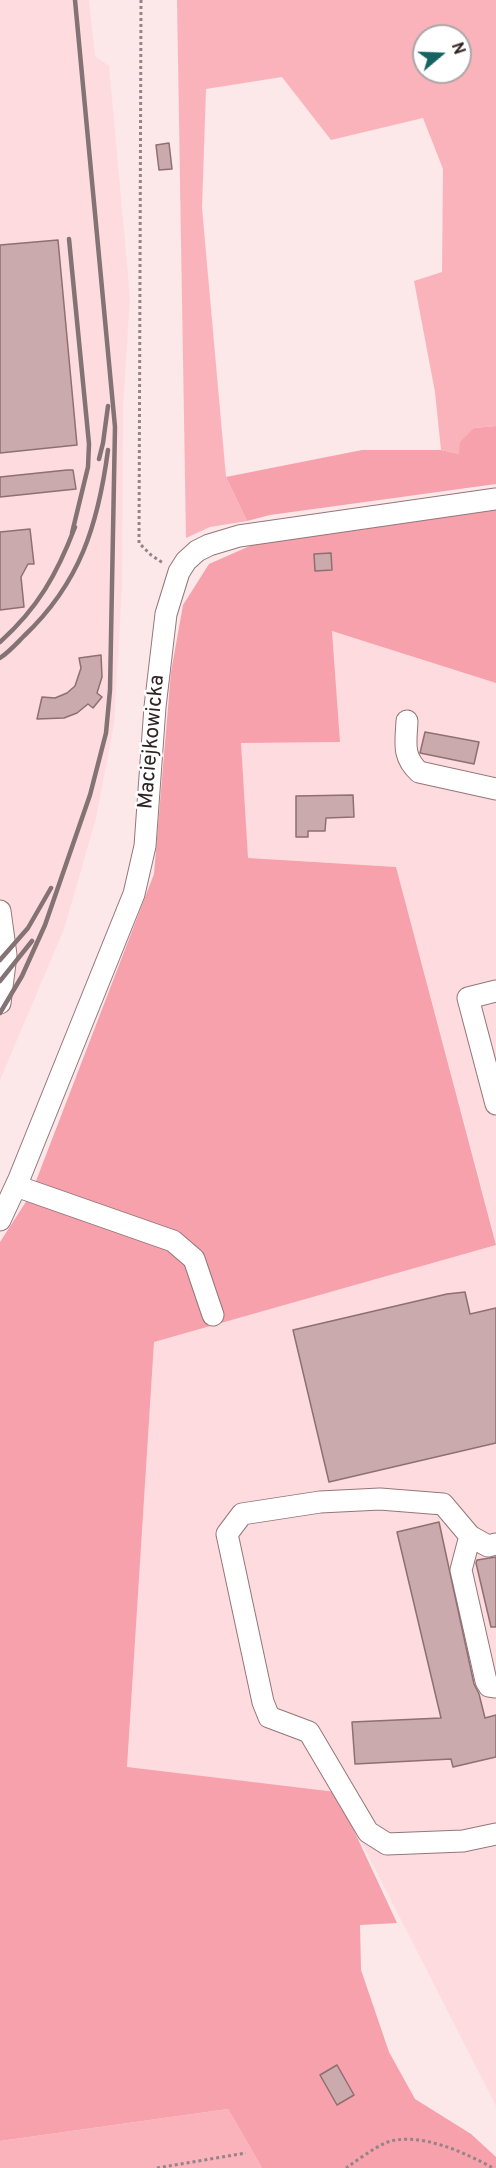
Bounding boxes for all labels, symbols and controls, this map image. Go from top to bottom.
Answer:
north arrow [412,24,472,84]
text: N [446,40,468,57]
street label: Maciejkowicka [135,674,171,810]

